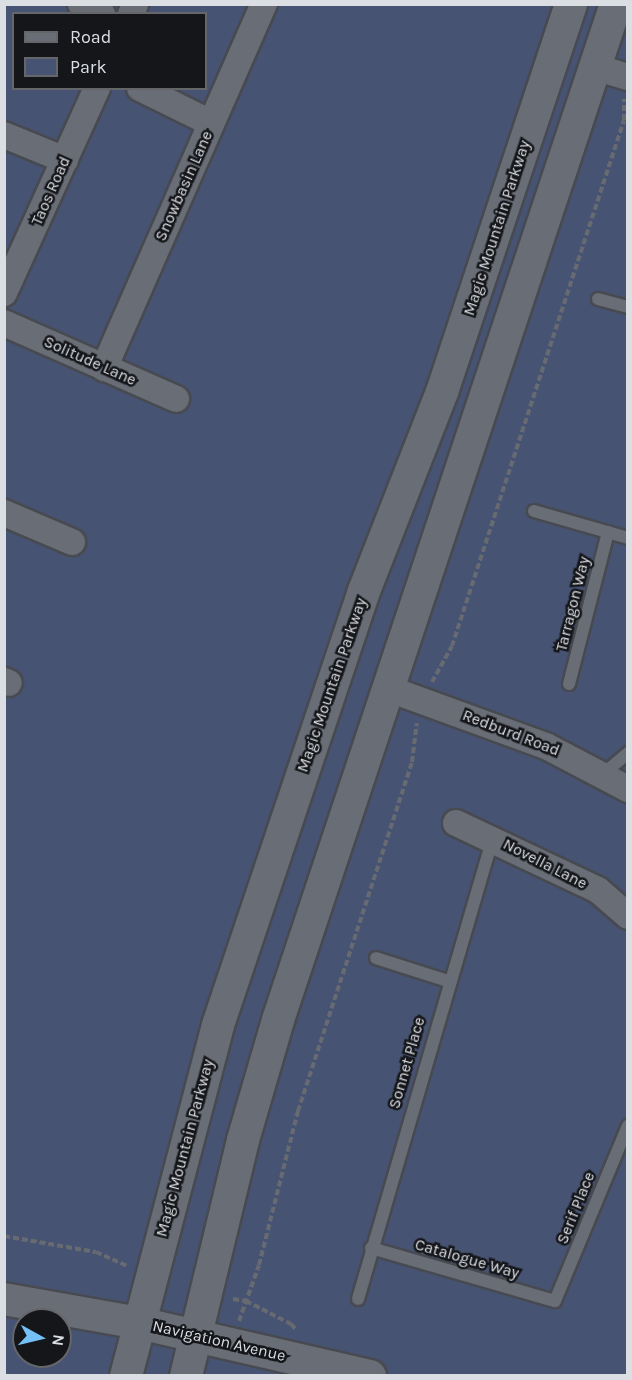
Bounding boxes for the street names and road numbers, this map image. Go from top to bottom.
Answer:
street label: Snowbasin Lane [151,128,217,244]
street label: Magic Mountain Parkway [460,138,534,318]
street label: Taos Road [27,154,75,228]
street label: Solitude Lane [41,332,139,390]
street label: Tarragon Way [552,555,594,653]
street label: Magic Mountain Parkway [293,595,371,775]
street label: Redburd Road [460,706,562,760]
street label: Novella Lane [500,835,590,893]
street label: Sonnet Place [385,1015,429,1111]
street label: Magic Mountain Parkway [152,1057,218,1239]
street label: Serif Place [553,1169,599,1247]
street label: Catalogue Way [413,1235,521,1283]
street label: Navigation Avenue [151,1316,287,1366]

